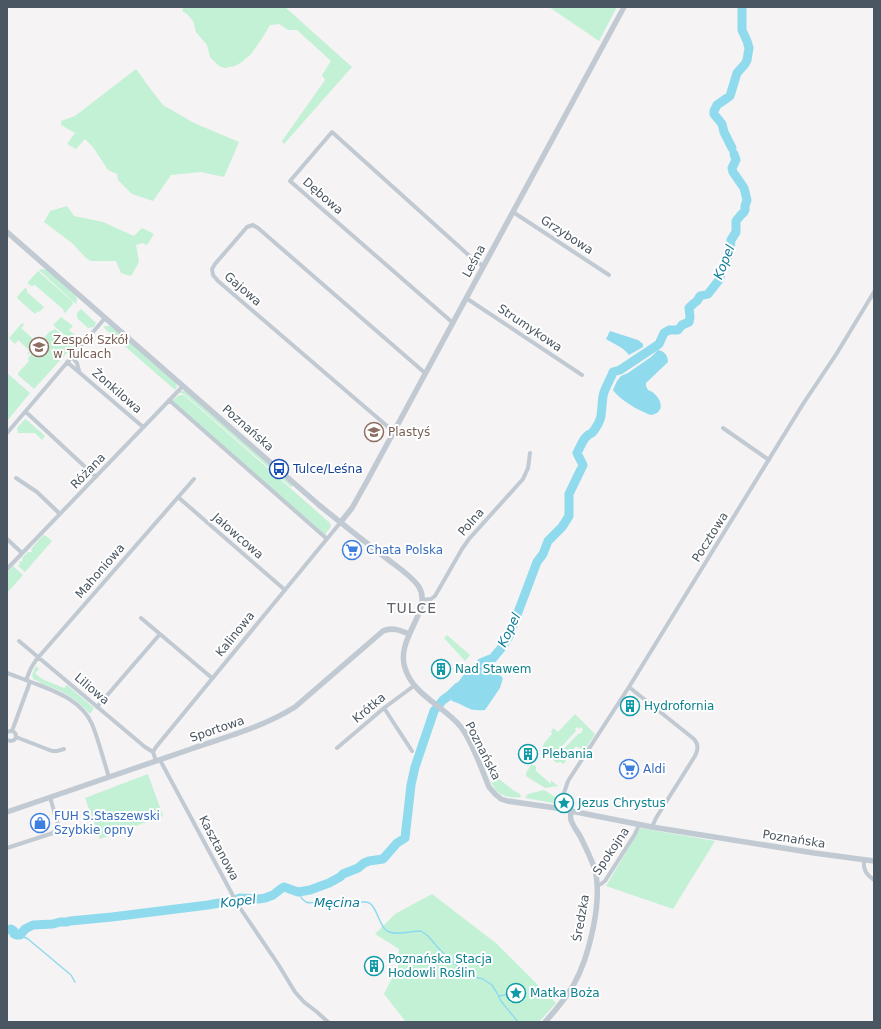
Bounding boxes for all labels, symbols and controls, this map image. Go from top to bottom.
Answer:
street label: Dębowa [300,175,346,217]
street label: Grzybowa [538,213,596,257]
street label: Leśna [460,242,488,280]
water label: Kopel [710,242,738,281]
street label: Gajowa [222,269,264,309]
street label: Strumykowa [495,301,565,355]
place label: Zespół Szkół w Tulcach [53,333,129,361]
school or university icon: Zespół Szkół w Tulcach [28,336,50,358]
street label: Żonkilowa [89,365,145,416]
street label: Poznańska [219,402,277,454]
school or university icon: Plastyś [363,421,385,443]
place label: Plastyś [388,425,430,439]
street label: Różana [68,450,108,492]
bus stop icon: Tulce/Leśna [268,458,290,480]
place label: Tulce/Leśna [292,462,363,476]
street label: Polna [455,505,487,539]
street label: Pocztowa [689,509,731,565]
street label: Jałowcowa [209,510,266,562]
supermarket icon: Chata Polska [341,539,363,561]
street label: Mahoniowa [72,541,128,601]
place label: Chata Polska [366,543,443,557]
district label: TULCE [386,600,437,616]
street label: Kalinowa [213,609,257,659]
water label: Kopel [494,610,524,649]
building icon: Nad Stawem [430,658,452,680]
place label: Nad Stawem [455,662,531,676]
street label: Liliowa [72,670,112,708]
street label: Krótka [350,690,388,726]
building icon: Hydrofornia [619,695,641,717]
place label: Hydrofornia [644,699,714,713]
street label: Sportowa [188,713,246,745]
street label: Poznańska [462,720,504,782]
building icon: Plebania [517,743,539,765]
place label: Plebania [542,747,593,761]
supermarket icon: Aldi [618,758,640,780]
place label: Aldi [643,762,666,776]
place icon: Jezus Chrystus [553,792,575,814]
place label: Jezus Chrystus [577,796,666,810]
place label: FUH S.Staszewski Szybkie opny [54,809,160,837]
shop icon: FUH S.Staszewski Szybkie opny [29,812,51,834]
street label: Kasztanowa [196,813,242,883]
street label: Spokojna [590,824,632,878]
street label: Poznańska [762,827,826,851]
water label: Kopel [219,891,257,911]
street label: Średzka [569,893,592,943]
water label: Męcina [314,895,360,910]
place label: Poznańska Stacja Hodowli Roślin [388,952,492,980]
building icon: Poznańska Stacja Hodowli Roślin [363,955,385,977]
place icon: Matka Boża [505,982,527,1004]
place label: Matka Boża [530,986,600,1000]

